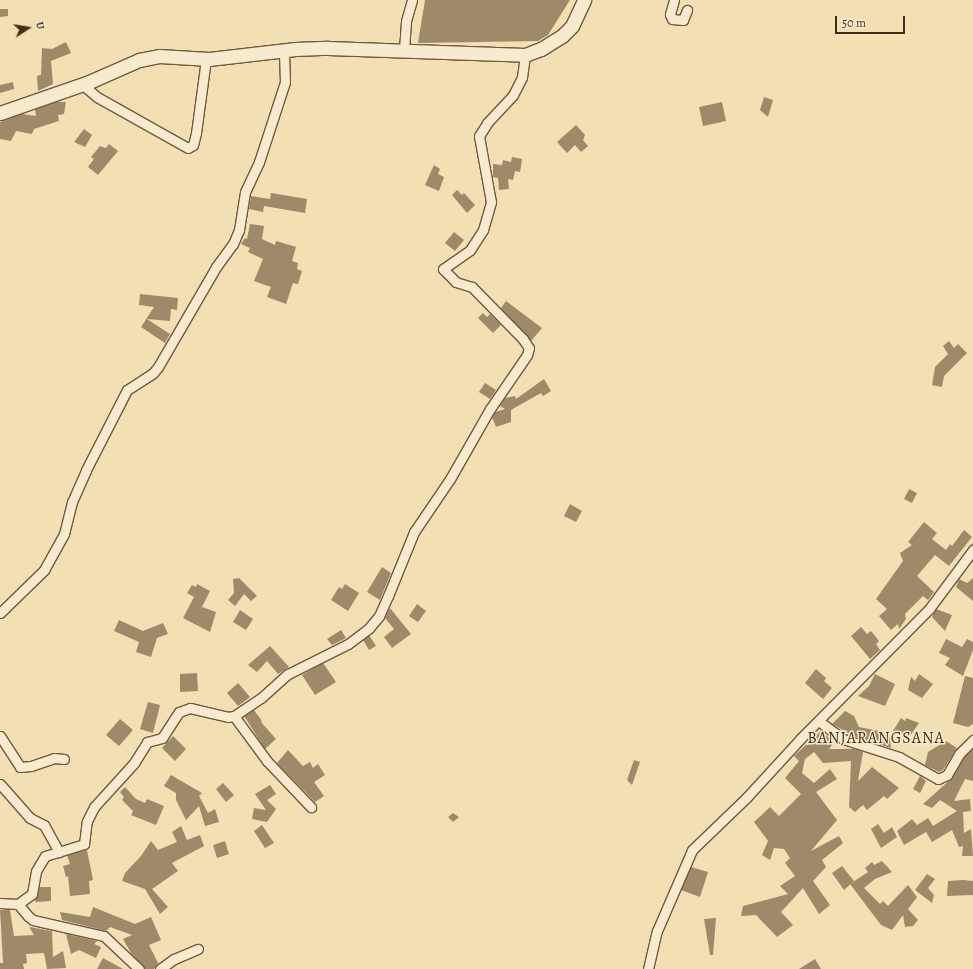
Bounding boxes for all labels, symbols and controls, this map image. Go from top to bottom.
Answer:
north arrow [8,8,48,48]
scale bar [837,8,907,34]
text: 50 m [842,15,866,31]
text: U [32,20,48,30]
district label: BANJARANGSANA [807,728,945,748]

